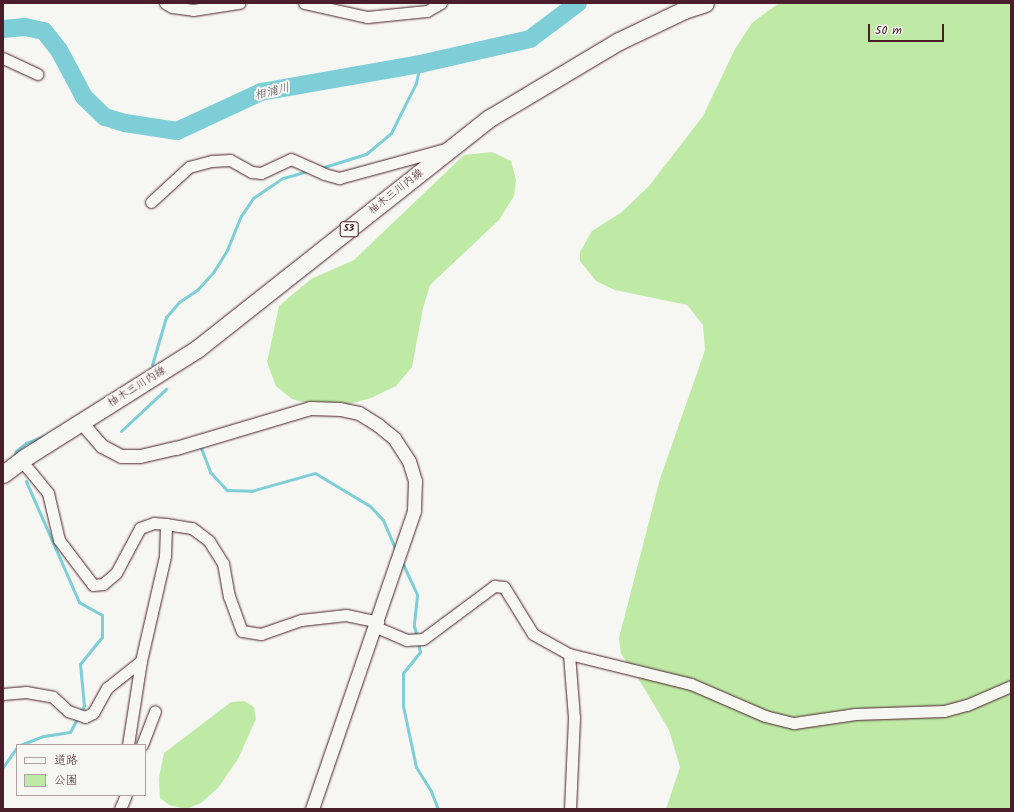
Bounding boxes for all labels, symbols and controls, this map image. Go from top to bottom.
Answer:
scale bar [870,16,946,42]
text: 50 m [875,21,902,40]
water label: 相浦川 [253,81,291,103]
street label: 柚木三川内線 [366,166,426,218]
road number: 53 [339,221,359,237]
street label: 柚木三川内線 [106,364,168,410]
legend [16,744,146,796]
text: 道路 [54,751,78,770]
text: 公園 [54,771,78,790]

